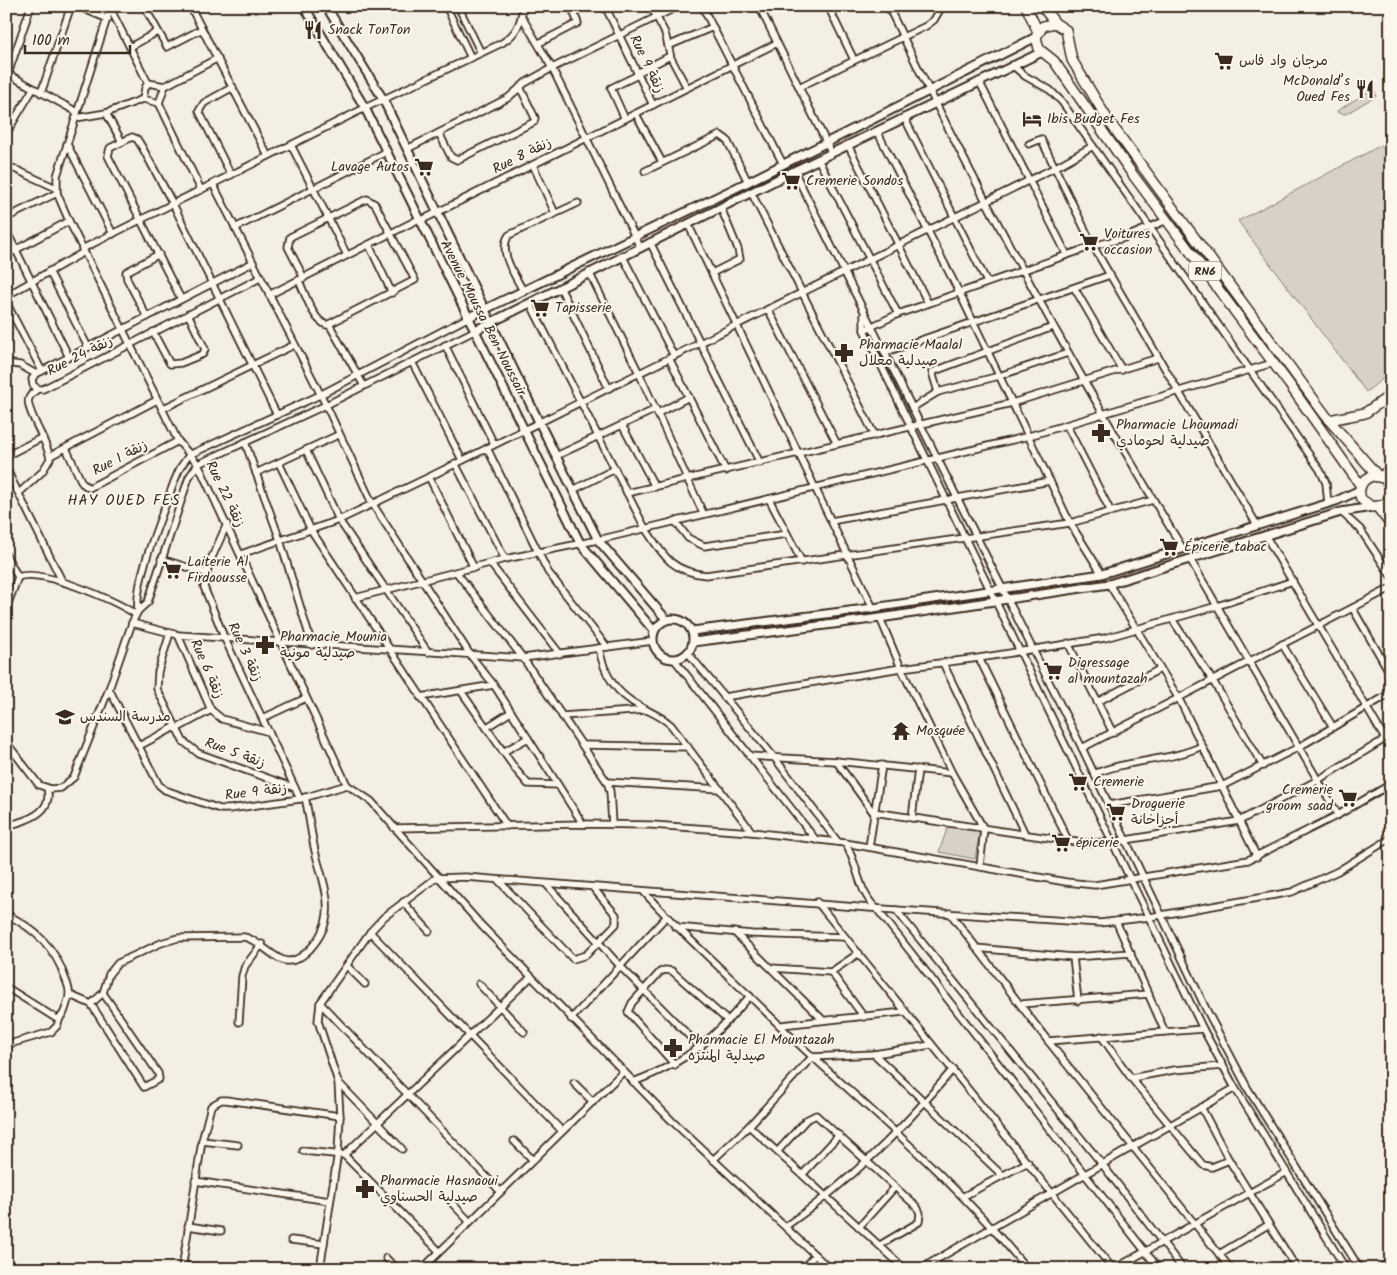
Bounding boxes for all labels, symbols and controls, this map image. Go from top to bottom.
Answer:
restaurant icon: Snack TonTon [302,19,324,41]
place label: Snack TonTon [328,19,410,41]
scale bar [25,22,130,54]
text: 100 m [32,29,70,53]
street label: Rue 9 زنقة [623,31,671,97]
supermarket icon: مرجان واد فاس [1213,50,1235,72]
place label: مرجان واد فاس [1239,50,1328,72]
place label: McDonald’s Oued Fes [1283,70,1350,108]
restaurant icon: McDonald’s Oued Fes [1354,78,1376,100]
hotel icon: Ibis Budget Fes [1021,108,1043,130]
place label: Ibis Budget Fes [1047,108,1140,130]
street label: Rue 8 زنقة [489,132,555,180]
place label: Lavage Autos [331,156,409,178]
supermarket icon: Lavage Autos [413,156,435,178]
supermarket icon: Cremerie Sondos [780,170,802,192]
place label: Cremerie Sondos [806,170,903,192]
place label: Voitures occasion [1104,223,1152,261]
supermarket icon: Voitures occasion [1078,231,1100,253]
street label: Avenue Moussa Ben Noussair [434,236,533,401]
road number: RN6 [1189,262,1221,280]
supermarket icon: Tapisserie [529,297,551,319]
place label: Tapisserie [555,297,612,319]
street label: Rue 24 زنقة [43,330,117,382]
place label: Pharmacie Maalal صيدلية معلال [859,334,963,372]
pharmacy icon: Pharmacie Maalal صيدلية معلال [833,342,855,364]
place label: Pharmacie Lhoumadi صيدلية لحومادي [1116,414,1238,452]
pharmacy icon: Pharmacie Lhoumadi صيدلية لحومادي [1090,422,1112,444]
street label: Rue 1 زنقة [88,434,152,482]
street label: Rue 22 زنقة [199,457,251,531]
district label: HAY OUED FES [67,489,181,513]
supermarket icon: Épicerie tabac [1158,536,1180,558]
place label: Épicerie tabac [1184,536,1267,558]
place label: Laiterie Al Firdaousse [187,551,249,589]
supermarket icon: Laiterie Al Firdaousse [161,559,183,581]
street label: Rue 3 زنقة [222,619,268,685]
place label: Pharmacie Mounia صيدلية مونية [280,626,387,664]
pharmacy icon: Pharmacie Mounia صيدلية مونية [254,634,276,656]
street label: Rue 6 زنقة [184,636,230,702]
place label: Digressage al mountazah [1068,652,1148,690]
supermarket icon: Digressage al mountazah [1042,660,1064,682]
school or university icon: مدرسة السندس [54,706,76,728]
place label: مدرسة السندس [80,706,171,728]
temple icon: Mosquée [890,720,912,742]
place label: Mosquée [916,720,966,742]
street label: Rue 5 زنقة [202,732,268,774]
supermarket icon: Cremerie [1067,771,1089,793]
place label: Cremerie [1093,771,1145,793]
street label: Rue 9 زنقة [224,777,288,807]
place label: Cremerie groom saad [1265,779,1334,817]
supermarket icon: Cremerie groom saad [1337,787,1359,809]
place label: Droguerie أجزاخانة [1131,793,1186,831]
supermarket icon: Droguerie أجزاخانة [1105,801,1127,823]
supermarket icon: épicerie [1050,832,1072,854]
place label: épicerie [1076,832,1120,854]
place label: Pharmacie El Mountazah صيدلية المنتزه [688,1029,835,1067]
pharmacy icon: Pharmacie El Mountazah صيدلية المنتزه [662,1037,684,1059]
place label: Pharmacie Hasnaoui صيدلية الحسناوي [380,1170,499,1208]
pharmacy icon: Pharmacie Hasnaoui صيدلية الحسناوي [354,1178,376,1200]

